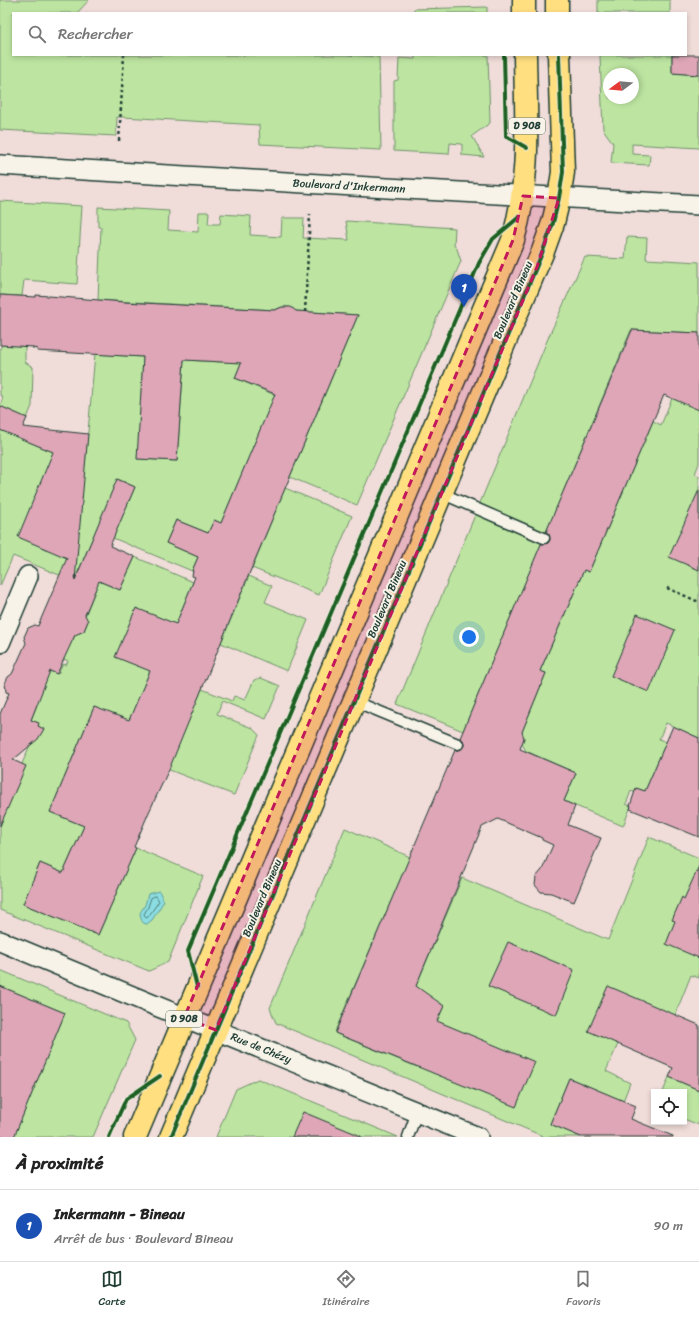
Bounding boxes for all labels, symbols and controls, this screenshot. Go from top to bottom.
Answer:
search box [12,12,687,56]
text: Rechercher [58,21,133,47]
icon: search [26,23,48,45]
north arrow [603,68,639,104]
road number: D 908 [509,118,545,134]
street label: Boulevard d'Inkermann [292,174,406,198]
street label: Boulevard Bineau [488,258,538,342]
pin: 1 [451,274,477,307]
street label: Boulevard Bineau [362,557,412,641]
your location [459,627,479,647]
street label: Boulevard Bineau [237,856,287,940]
road number: D 908 [166,1011,202,1027]
street label: Rue de Chézy [228,1027,295,1069]
map controls [651,1089,687,1125]
button: locate [651,1089,687,1125]
text: À proximité [16,1148,103,1178]
text: Inkermann - Bineau [54,1201,185,1227]
text: 1 [26,1214,32,1237]
text: 90 m [653,1214,683,1237]
text: Arrêt de bus · Boulevard Bineau [54,1227,233,1250]
tab: Carte [98,1268,126,1311]
tab: Itinéraire [323,1268,370,1311]
tab: Favoris [566,1268,601,1311]

